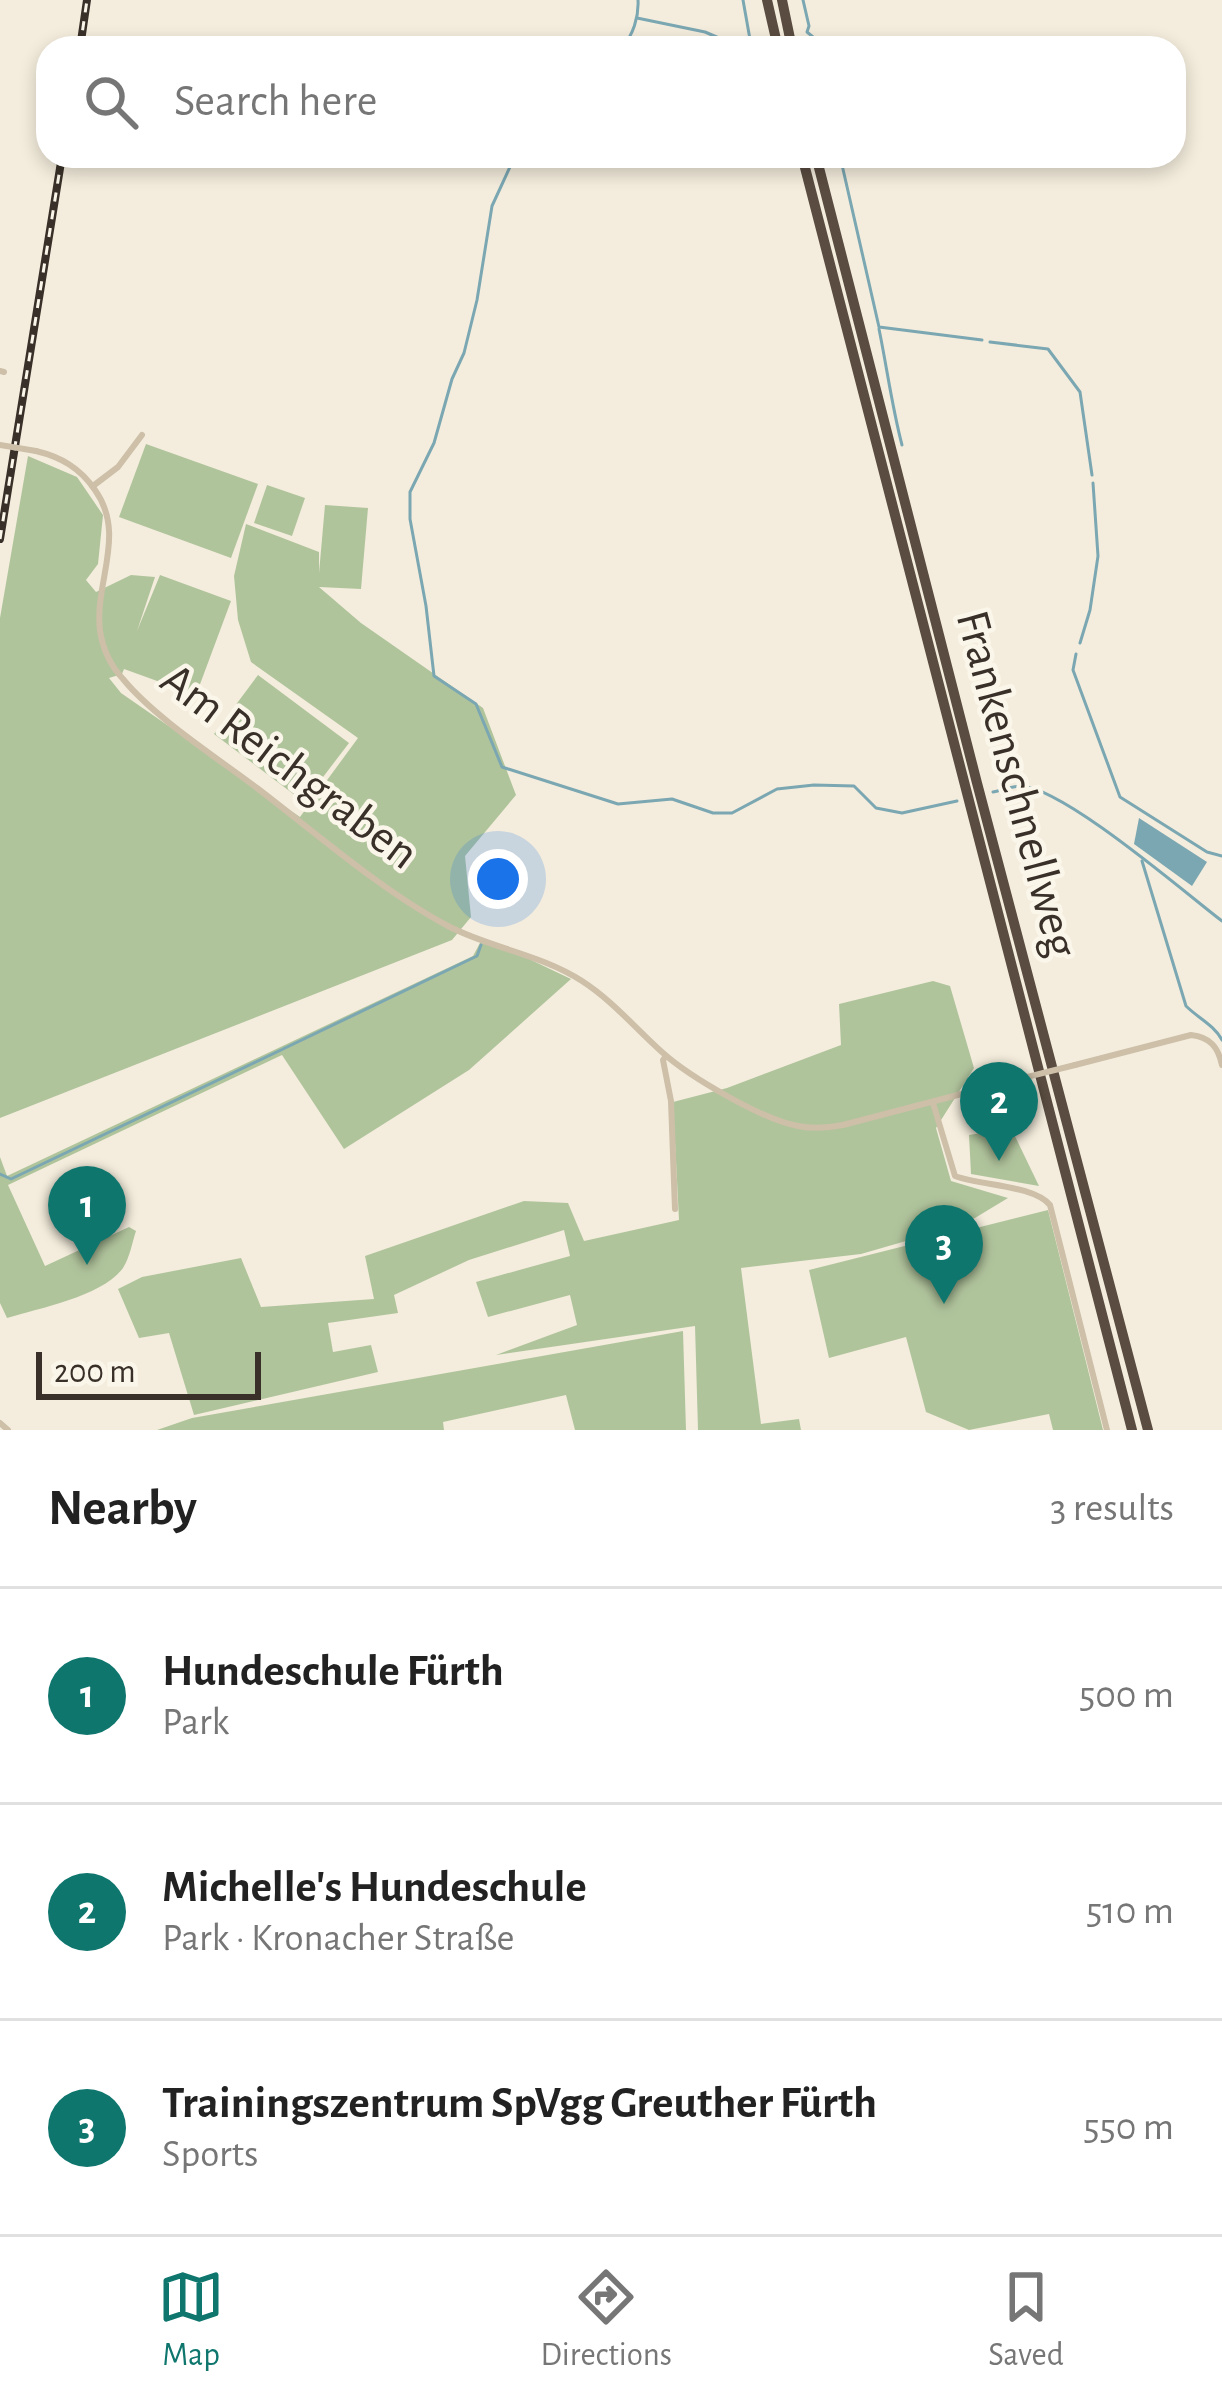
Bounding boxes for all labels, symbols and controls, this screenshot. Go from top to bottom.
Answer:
search box [36,36,1186,168]
icon: search [78,69,144,135]
text: Search here [174,79,377,124]
street label: Frankenschnellweg [947,606,1085,963]
street label: Am Reichgraben [152,655,426,879]
your location [468,849,528,909]
pin: 2 [960,1062,1038,1161]
pin: 1 [48,1166,126,1265]
pin: 3 [905,1205,983,1304]
scale bar [36,1346,261,1399]
text: 200 m [54,1356,136,1389]
text: Nearby [48,1483,197,1534]
text: 3 results [1050,1489,1174,1528]
text: Hundeschule Fürth [162,1649,504,1694]
text: 1 [80,1676,94,1715]
text: 500 m [1079,1676,1174,1715]
text: Park [162,1703,229,1742]
text: Michelle's Hundeschule [162,1865,587,1910]
text: 2 [78,1892,96,1931]
text: 510 m [1086,1892,1174,1931]
text: Park · Kronacher Straße [162,1919,514,1958]
text: Trainingszentrum SpVgg Greuther Fürth [162,2081,877,2126]
text: 3 [79,2108,95,2147]
text: 550 m [1083,2108,1174,2147]
text: Sports [162,2135,259,2174]
tab: Map [158,2264,224,2376]
tab: Directions [540,2264,672,2376]
tab: Saved [988,2264,1064,2376]

